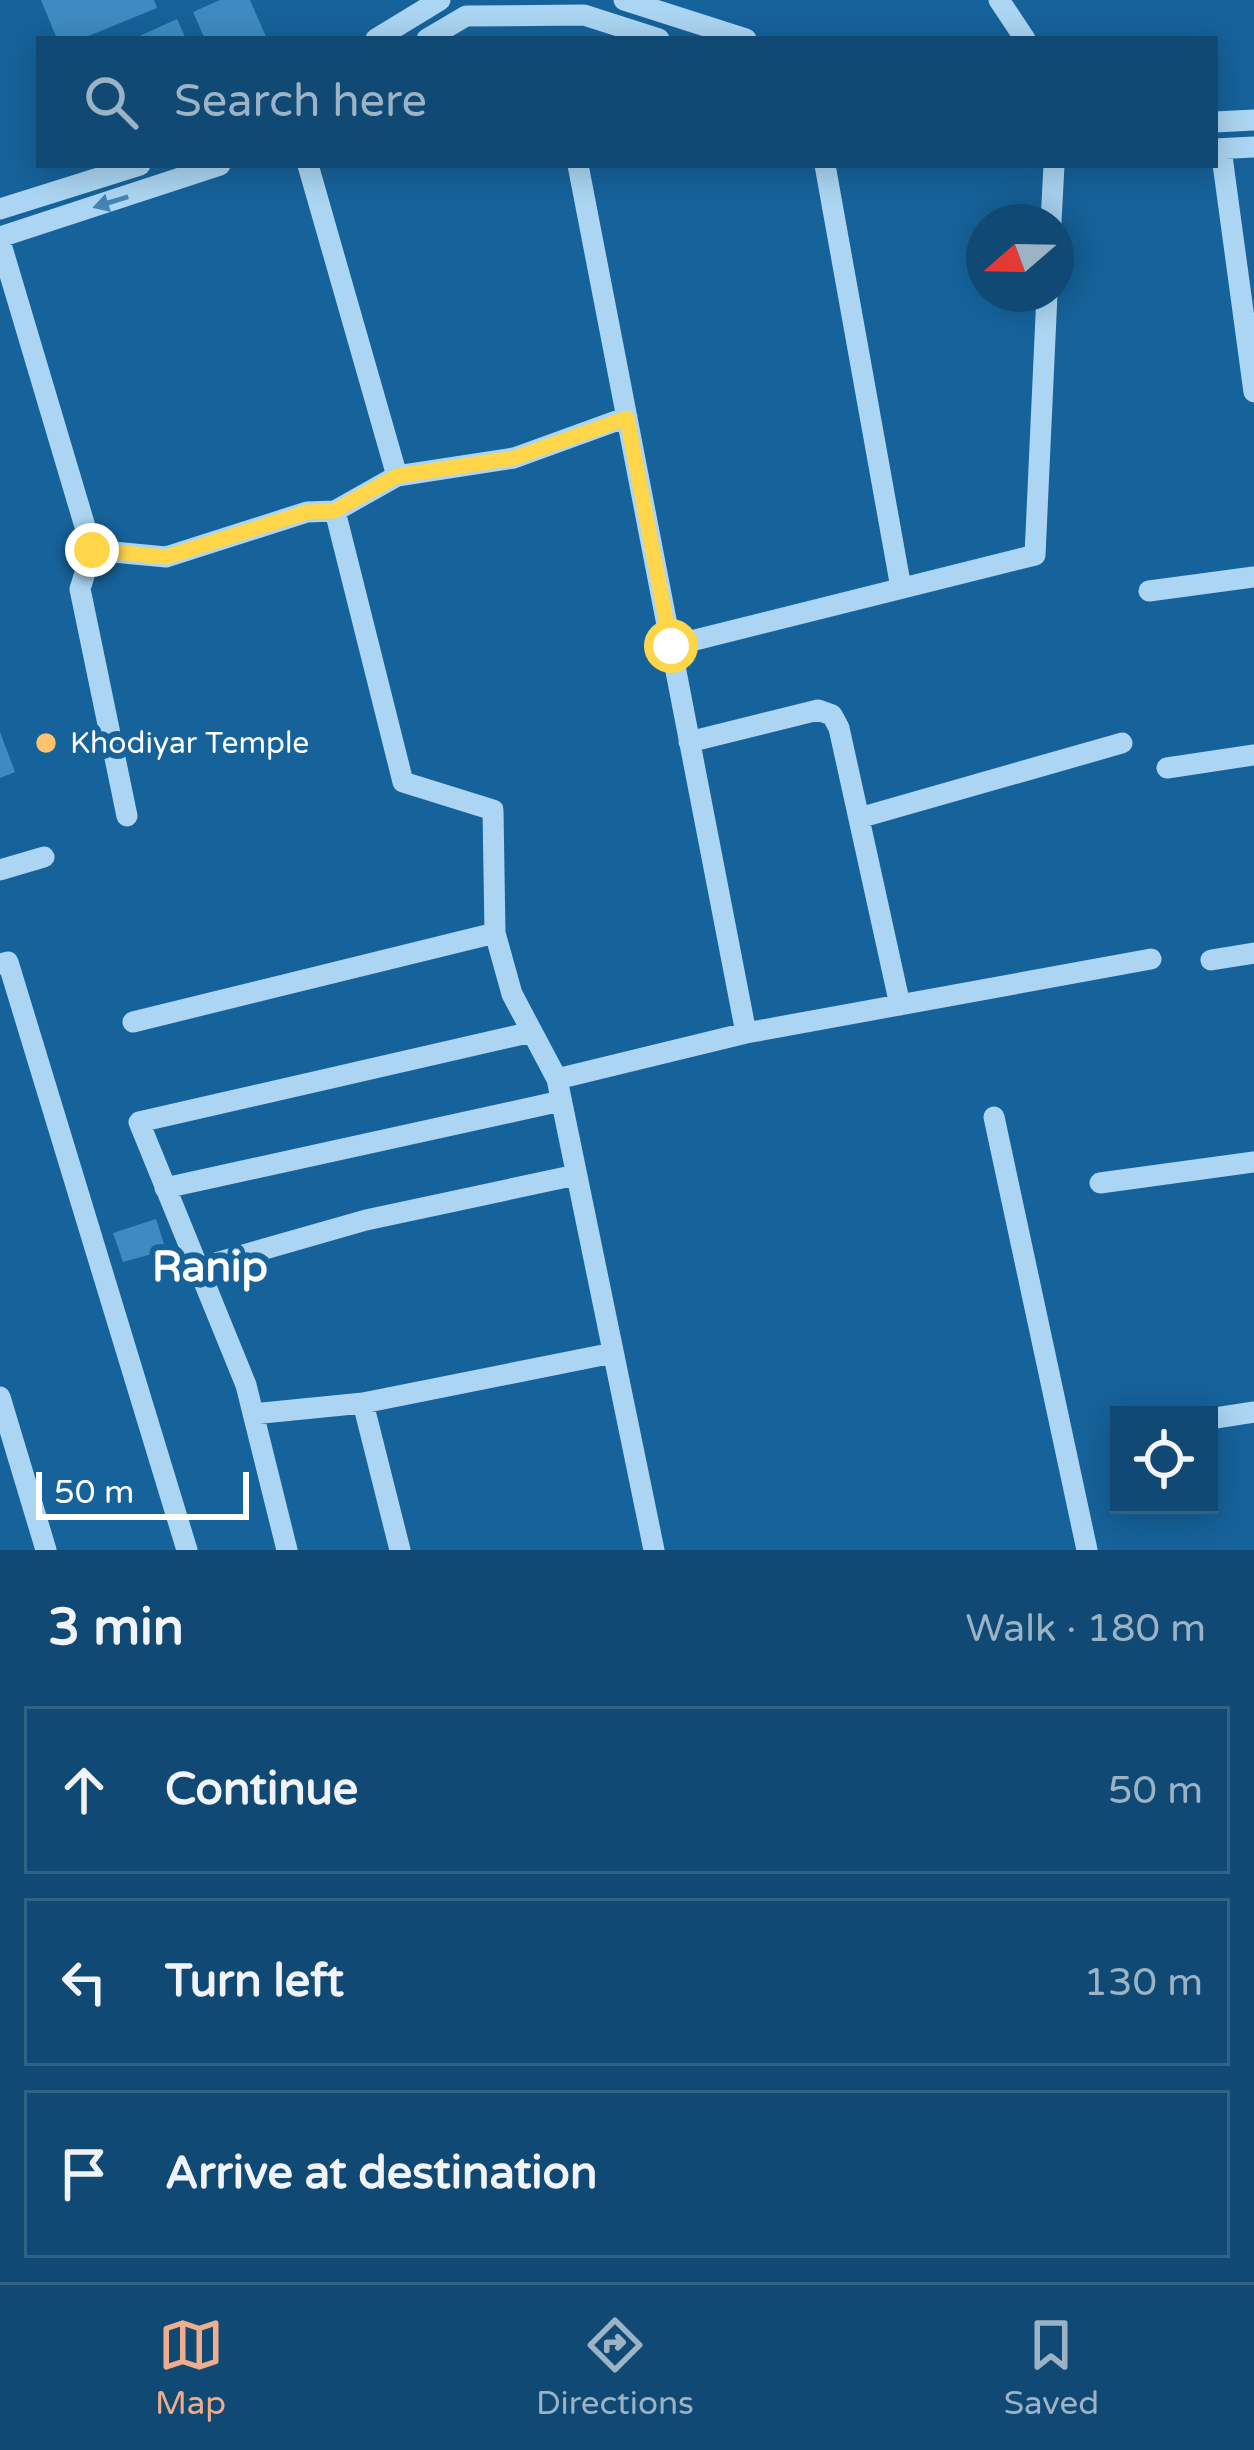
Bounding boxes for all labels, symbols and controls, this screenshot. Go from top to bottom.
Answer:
search box [36,36,1218,168]
icon: search [78,69,144,135]
text: Search here [174,75,427,129]
one-way arrow [92,194,129,212]
north arrow [966,204,1074,312]
route end [65,523,119,577]
route start [644,619,698,673]
place label: Khodiyar Temple [70,725,309,762]
marker: Khodiyar Temple [33,730,59,756]
district label: Ranip [152,1242,268,1293]
map controls [1110,1406,1218,1514]
button: locate [1110,1406,1218,1514]
scale bar [36,1466,249,1519]
text: 50 m [54,1473,134,1512]
text: 3 min [48,1597,184,1659]
text: Walk · 180 m [965,1605,1206,1652]
icon: ahead [51,1757,117,1823]
text: Continue [165,1763,358,1817]
text: 50 m [1108,1767,1203,1814]
icon: left [51,1949,117,2015]
text: Turn left [165,1955,344,2009]
text: 130 m [1084,1959,1203,2006]
icon: arrive [51,2141,117,2207]
text: Arrive at destination [165,2147,597,2201]
tab: Map [155,2312,226,2423]
tab: Directions [536,2312,694,2423]
tab: Saved [1004,2312,1099,2423]

